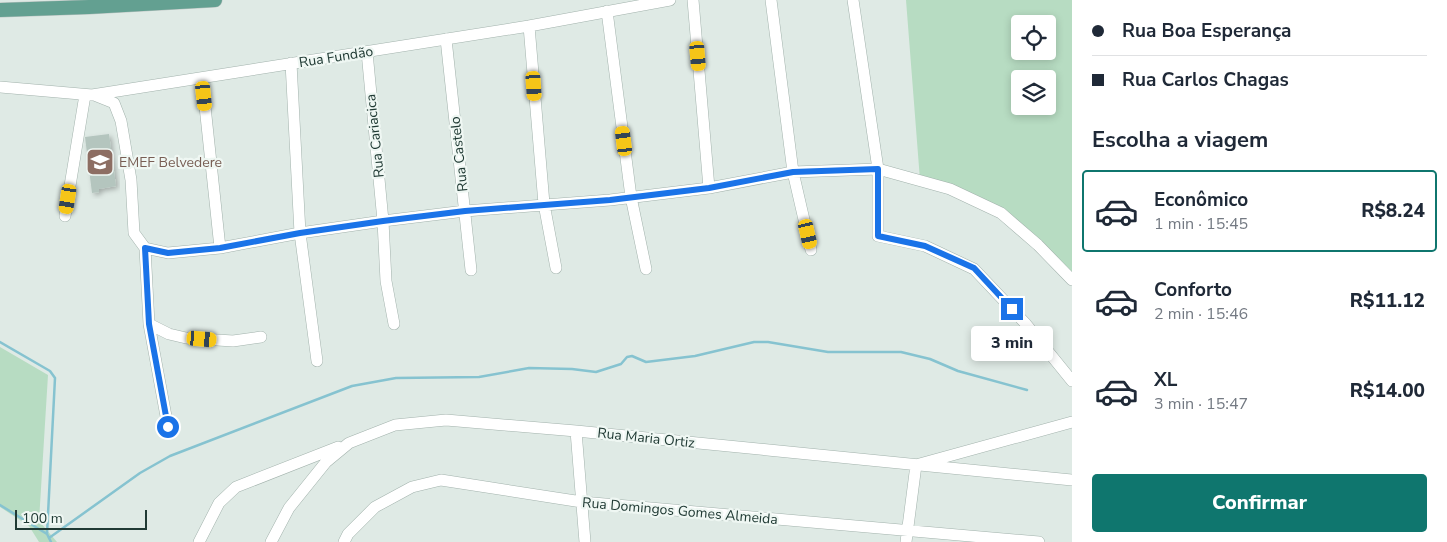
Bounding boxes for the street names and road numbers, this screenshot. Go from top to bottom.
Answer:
street label: Rua Fundão [298,42,375,72]
street label: Rua Cariacica [361,93,389,179]
street label: Rua Castelo [446,115,472,193]
street label: Rua Maria Ortiz [596,423,696,453]
street label: Rua Domingos Gomes Almeida [581,493,779,529]

